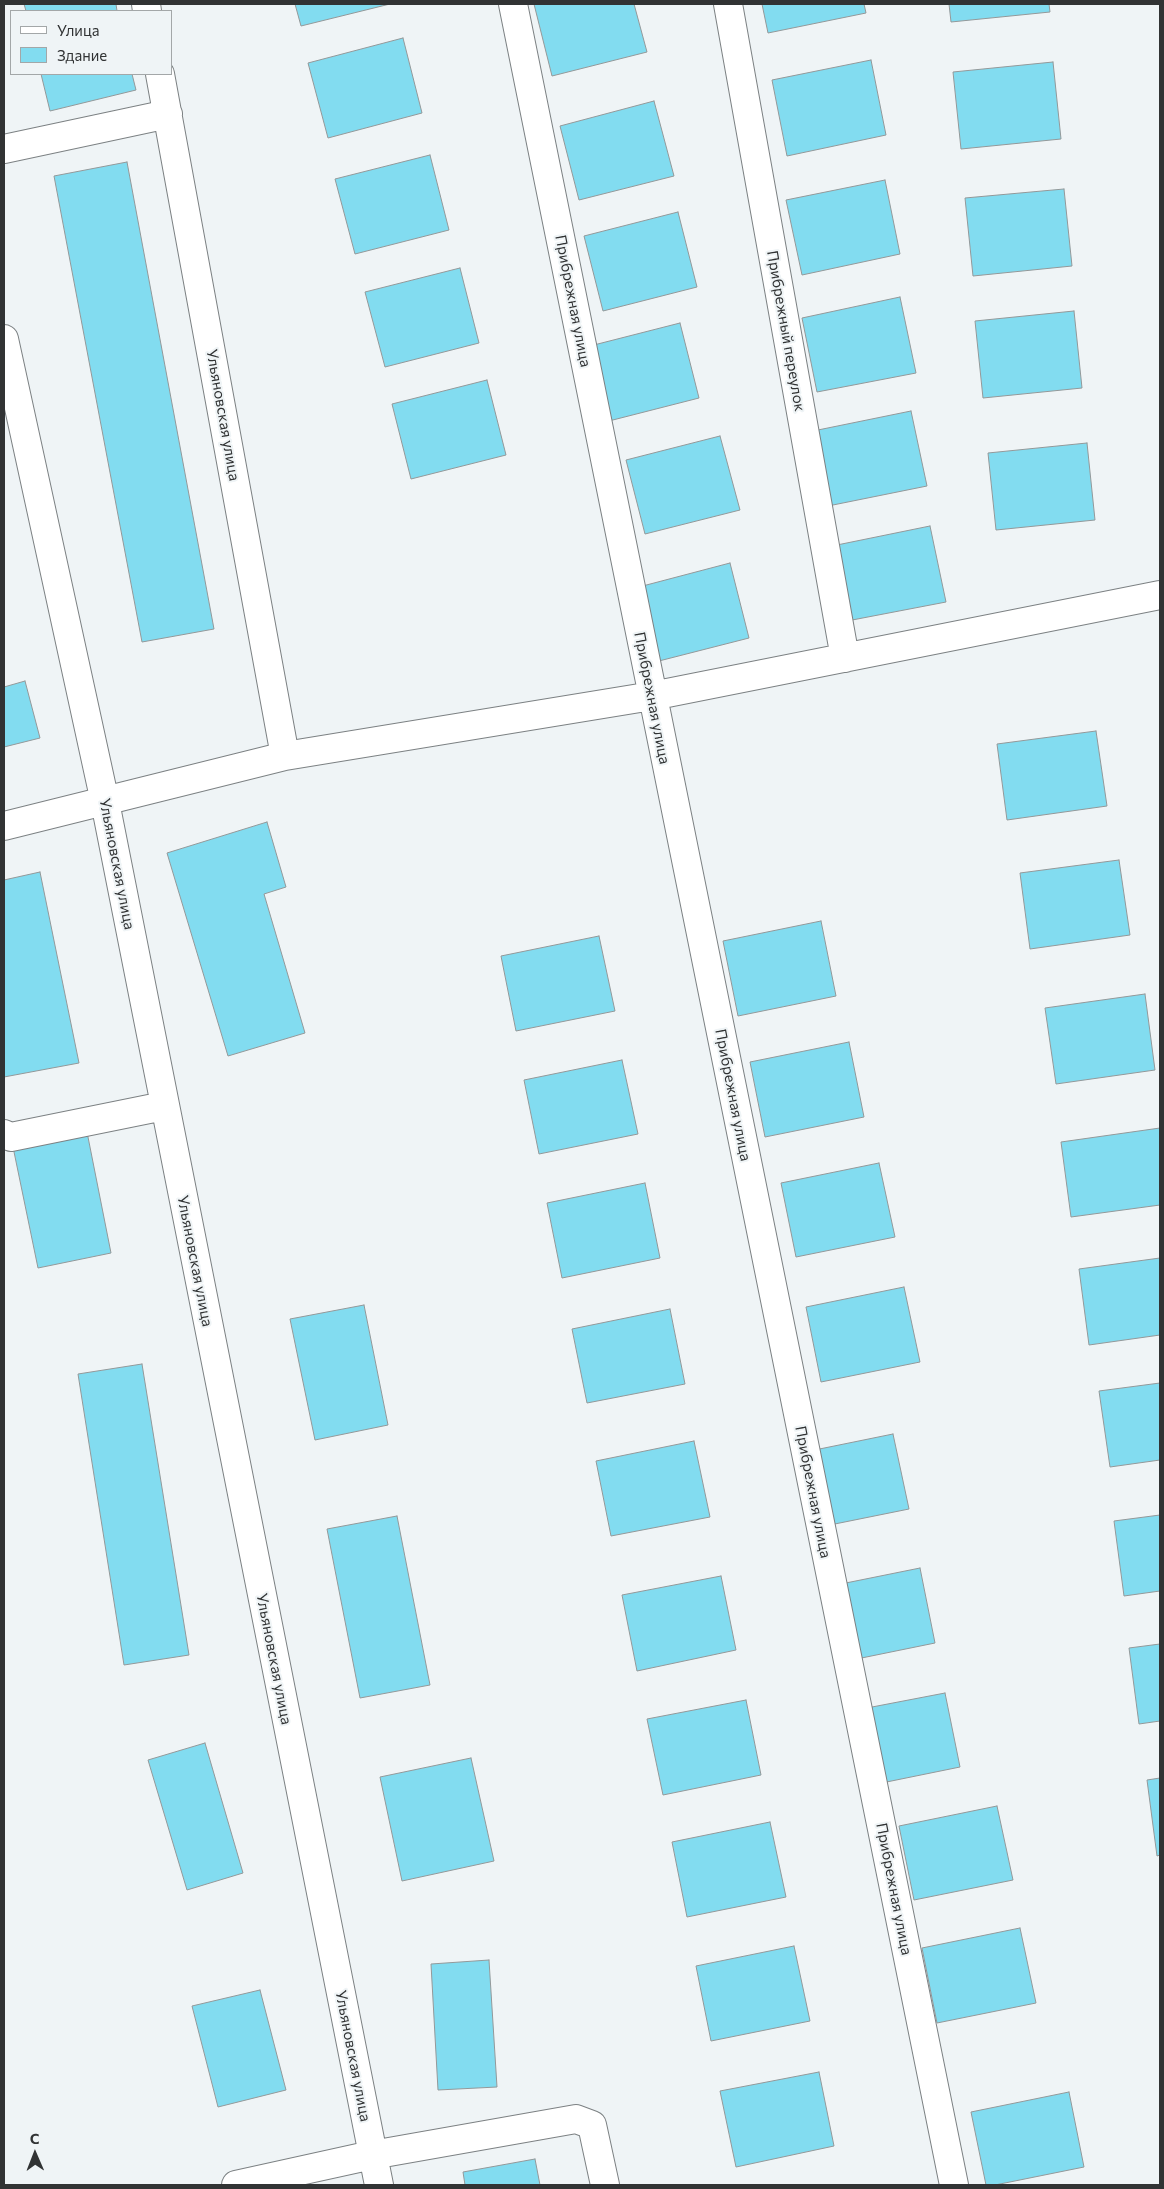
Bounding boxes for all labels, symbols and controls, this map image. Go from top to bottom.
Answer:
legend [10,10,172,75]
text: Улица [57,21,99,39]
text: Здание [57,46,107,64]
street label: Прибрежная улица [551,233,595,369]
street label: Прибрежный переулок [763,249,809,413]
street label: Ульяновская улица [203,348,243,482]
street label: Прибрежная улица [630,630,674,766]
street label: Ульяновская улица [95,797,139,931]
street label: Прибрежная улица [711,1027,755,1163]
street label: Ульяновская улица [173,1194,217,1328]
street label: Прибрежная улица [791,1424,835,1560]
street label: Ульяновская улица [252,1592,296,1726]
street label: Прибрежная улица [872,1821,916,1957]
street label: Ульяновская улица [331,1989,375,2123]
north arrow [10,2129,60,2179]
text: С [30,2130,40,2147]

